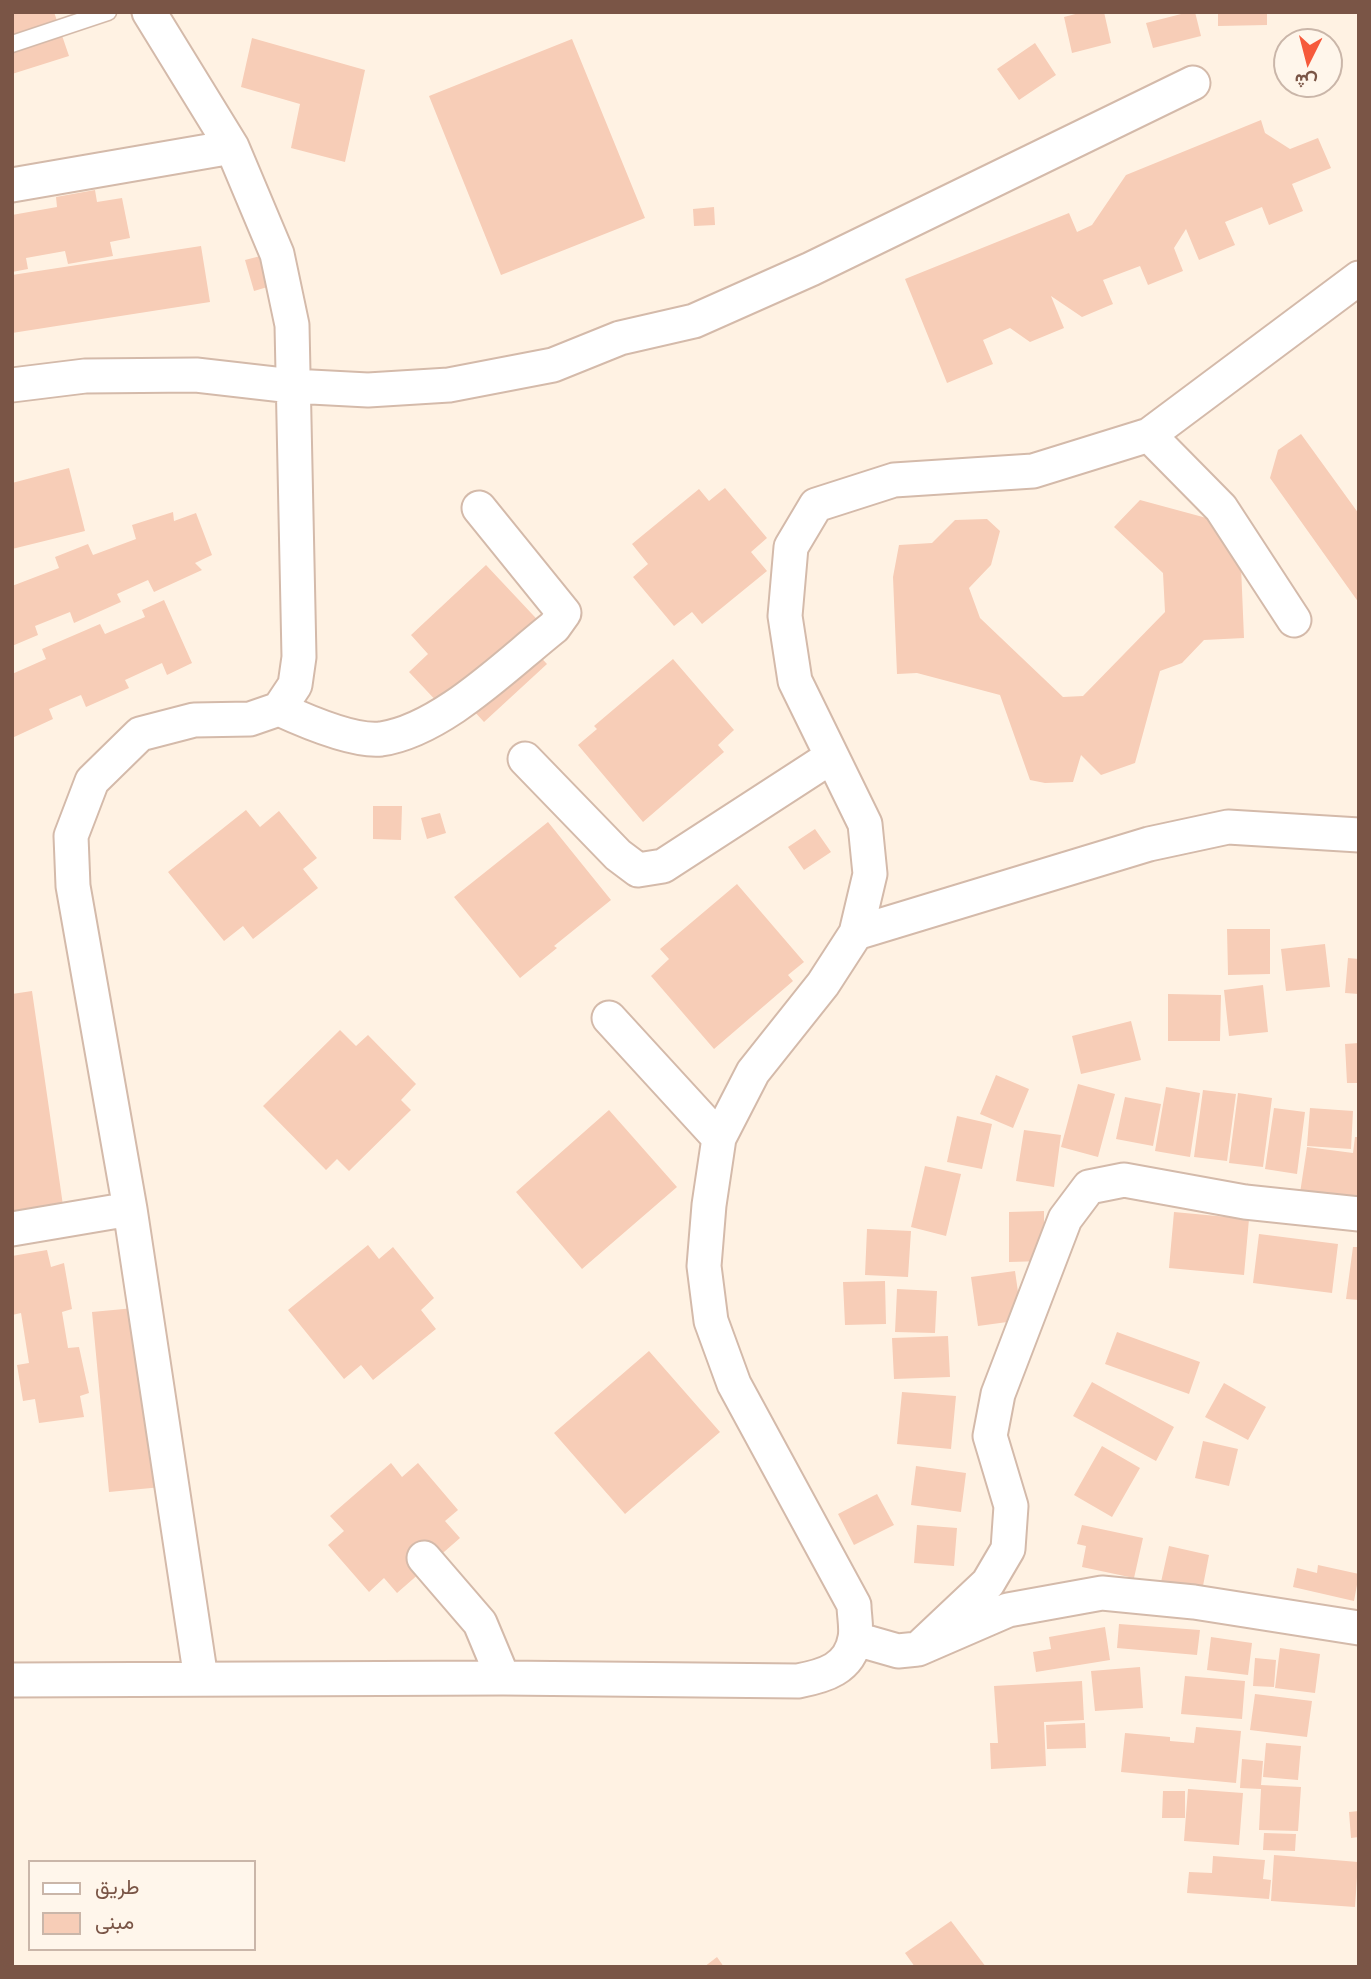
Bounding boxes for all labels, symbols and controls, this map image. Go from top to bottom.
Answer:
north arrow [1273,28,1343,98]
text: ش [1294,70,1319,94]
legend [28,1860,256,1951]
text: طريق [95,1874,140,1899]
text: مبنى [95,1909,134,1934]

